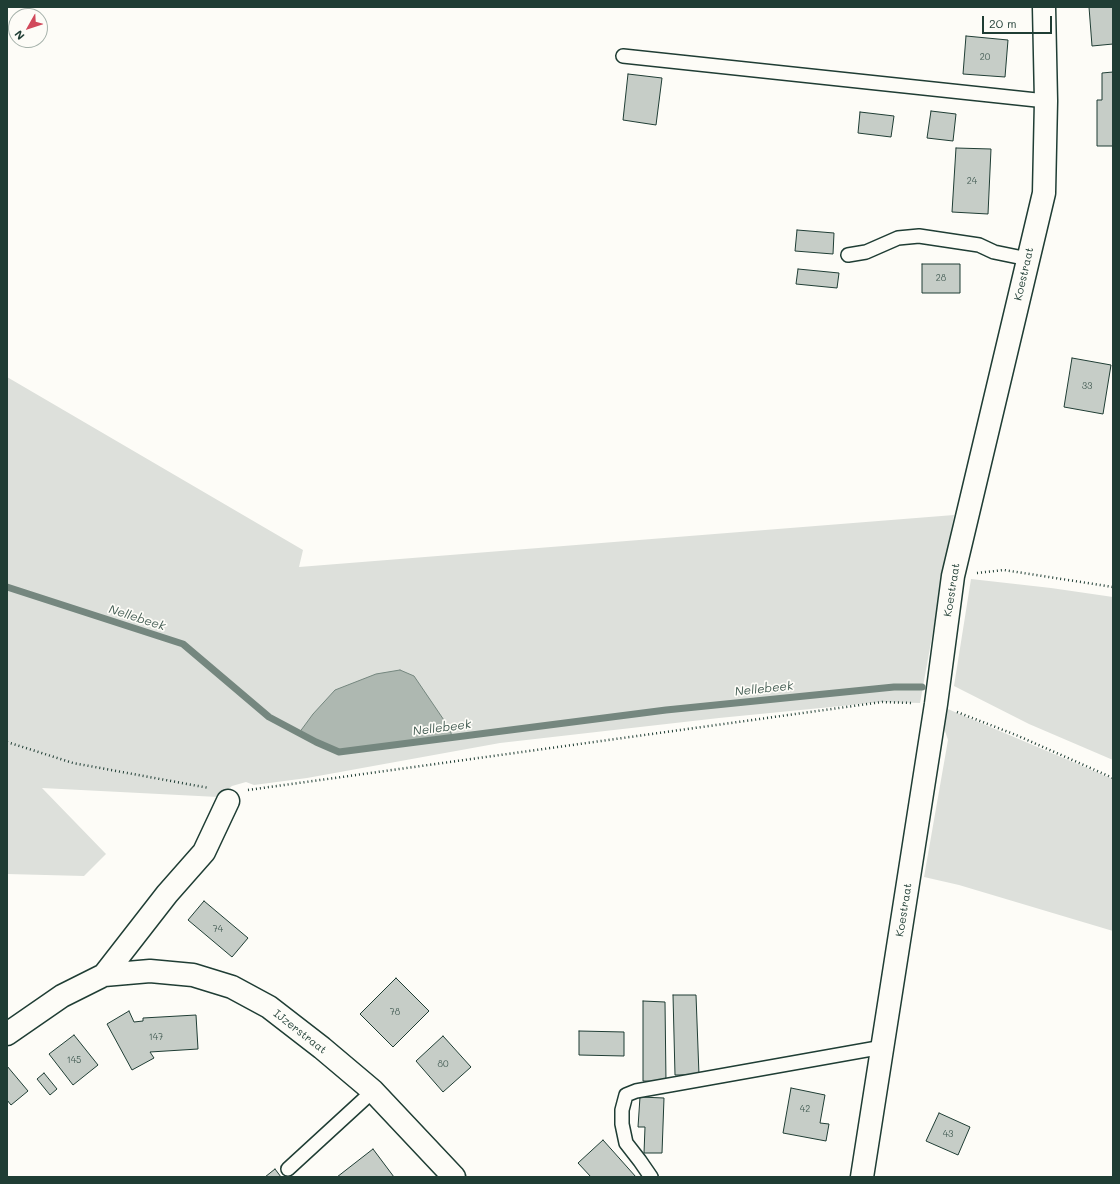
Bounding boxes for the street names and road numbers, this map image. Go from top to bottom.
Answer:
street label: Koestraat [1011,246,1037,302]
street label: Koestraat [941,562,963,618]
street label: Koestraat [893,882,915,938]
street label: IJzerstraat [271,1007,329,1057]

